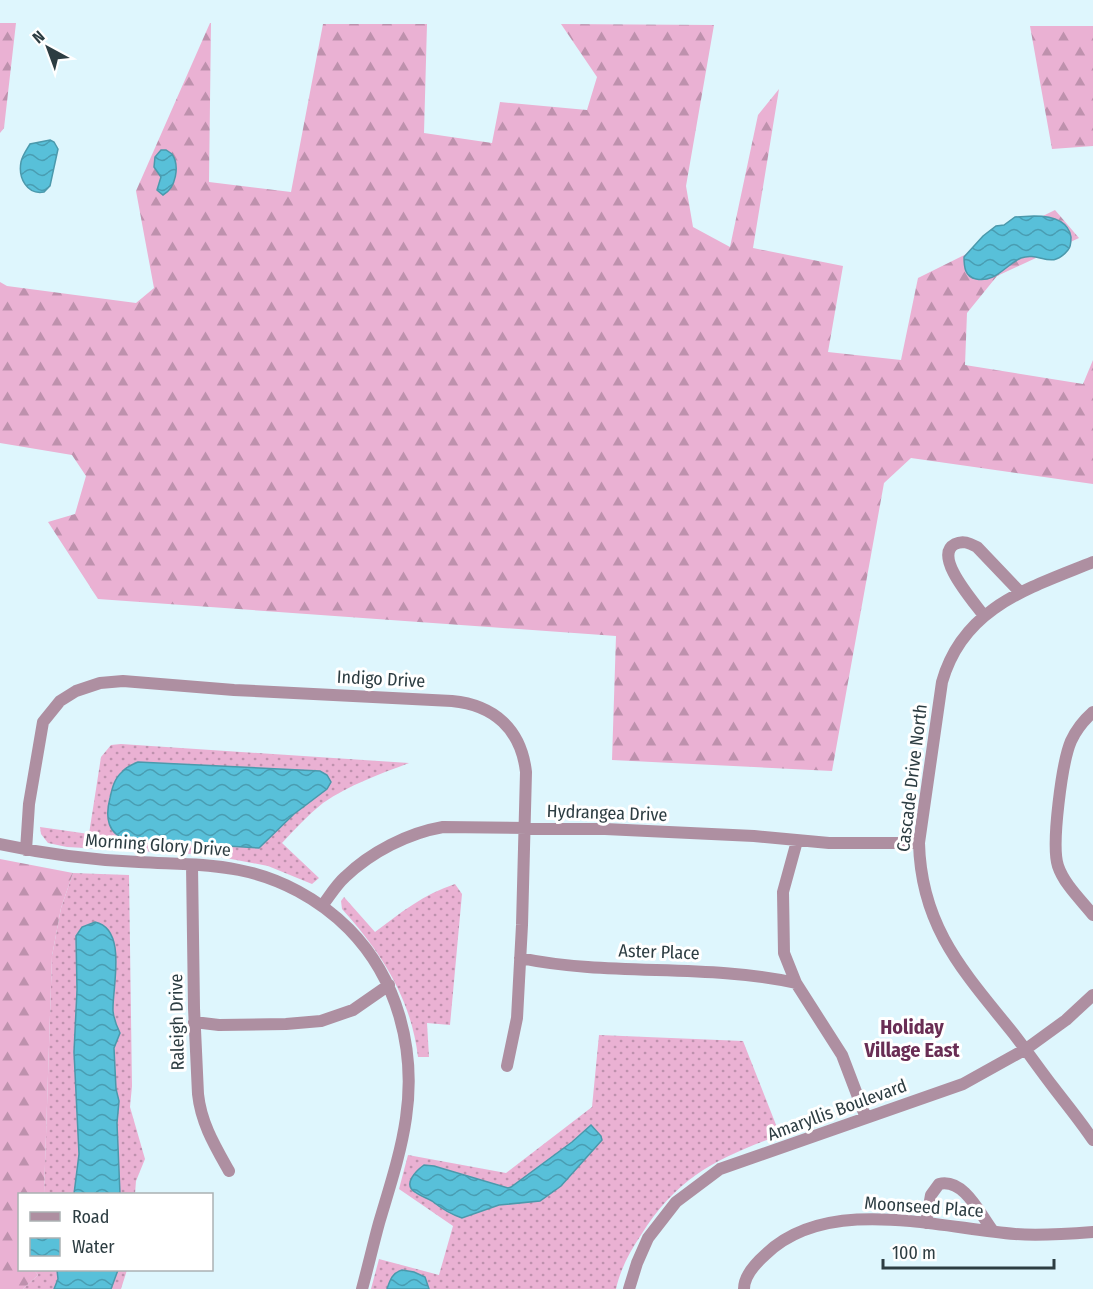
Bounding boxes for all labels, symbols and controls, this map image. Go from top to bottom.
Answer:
north arrow [18,18,78,78]
text: N [29,27,48,47]
street label: Indigo Drive [336,666,426,692]
street label: Cascade Drive North [892,703,932,853]
street label: Hydrangea Drive [546,800,668,826]
street label: Morning Glory Drive [84,829,232,861]
street label: Aster Place [618,940,700,964]
street label: Raleigh Drive [165,973,189,1071]
district label: Holiday Village East [864,1015,960,1062]
street label: Amaryllis Boulevard [764,1075,910,1145]
street label: Moonseed Place [864,1192,984,1222]
legend [18,1193,213,1271]
text: Road [72,1206,109,1228]
scale bar [883,1232,1054,1270]
text: Water [72,1236,115,1258]
text: 100 m [892,1242,936,1264]

